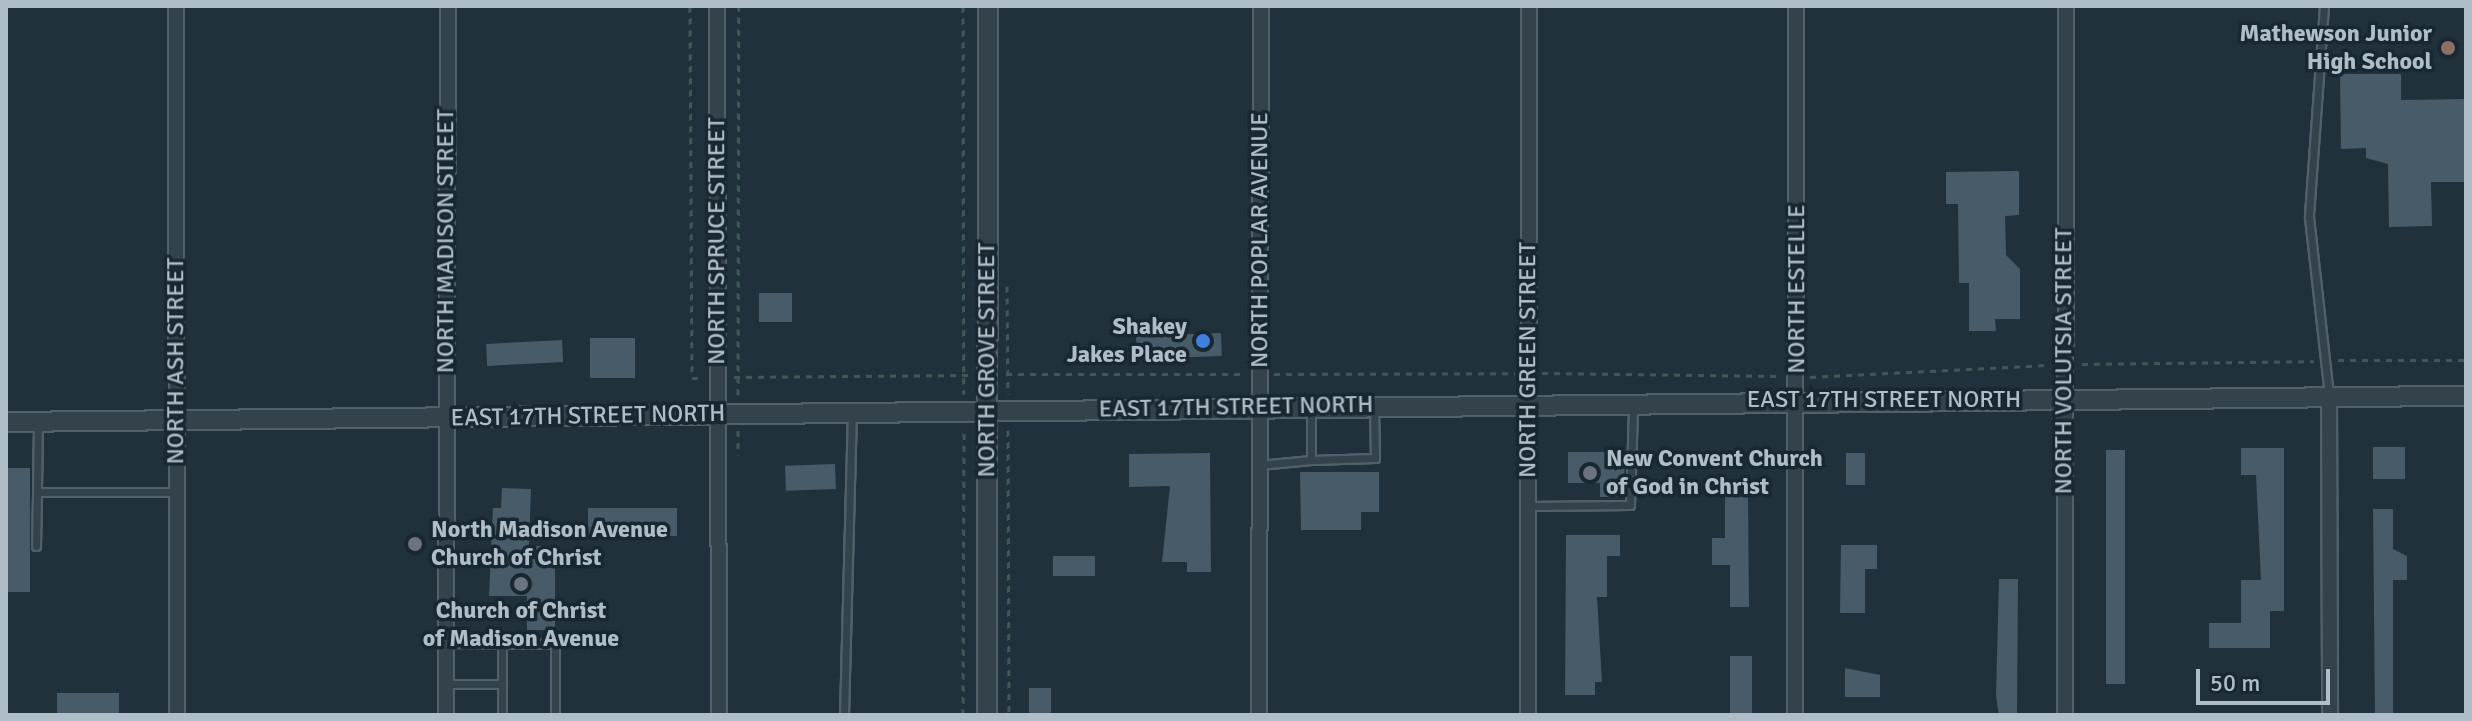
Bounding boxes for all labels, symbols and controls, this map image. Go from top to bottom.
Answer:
place label: Mathewson Junior High School [2240,20,2432,76]
marker: Mathewson Junior High School [2439,39,2457,57]
street label: NORTH MADISON STREET [432,109,460,373]
street label: NORTH POPLAR AVENUE [1246,112,1274,368]
street label: NORTH SPRUCE STREET [703,117,731,365]
street label: NORTH ESTELLE [1783,204,1811,374]
street label: NORTH VOLUTSIA STREET [2050,228,2078,494]
street label: NORTH GREEN STREET [1514,242,1542,478]
street label: NORTH GROVE STREET [973,243,1001,477]
street label: NORTH ASH STREET [162,258,190,464]
place label: Shakey Jakes Place [1067,313,1187,369]
marker: Shakey Jakes Place [1194,332,1212,350]
street label: EAST 17TH STREET NORTH [1747,386,2021,414]
street label: EAST 17TH STREET NORTH [1098,390,1374,424]
street label: EAST 17TH STREET NORTH [450,399,726,433]
place label: New Convent Church of God in Christ [1606,445,1823,501]
marker: New Convent Church of God in Christ [1581,464,1599,482]
place label: North Madison Avenue Church of Christ [431,516,668,572]
marker: North Madison Avenue Church of Christ [406,535,424,553]
marker: Church of Christ of Madison Avenue [512,575,530,593]
place label: Church of Christ of Madison Avenue [423,597,619,653]
scale bar [2200,653,2334,703]
text: 50 m [2210,668,2260,698]

